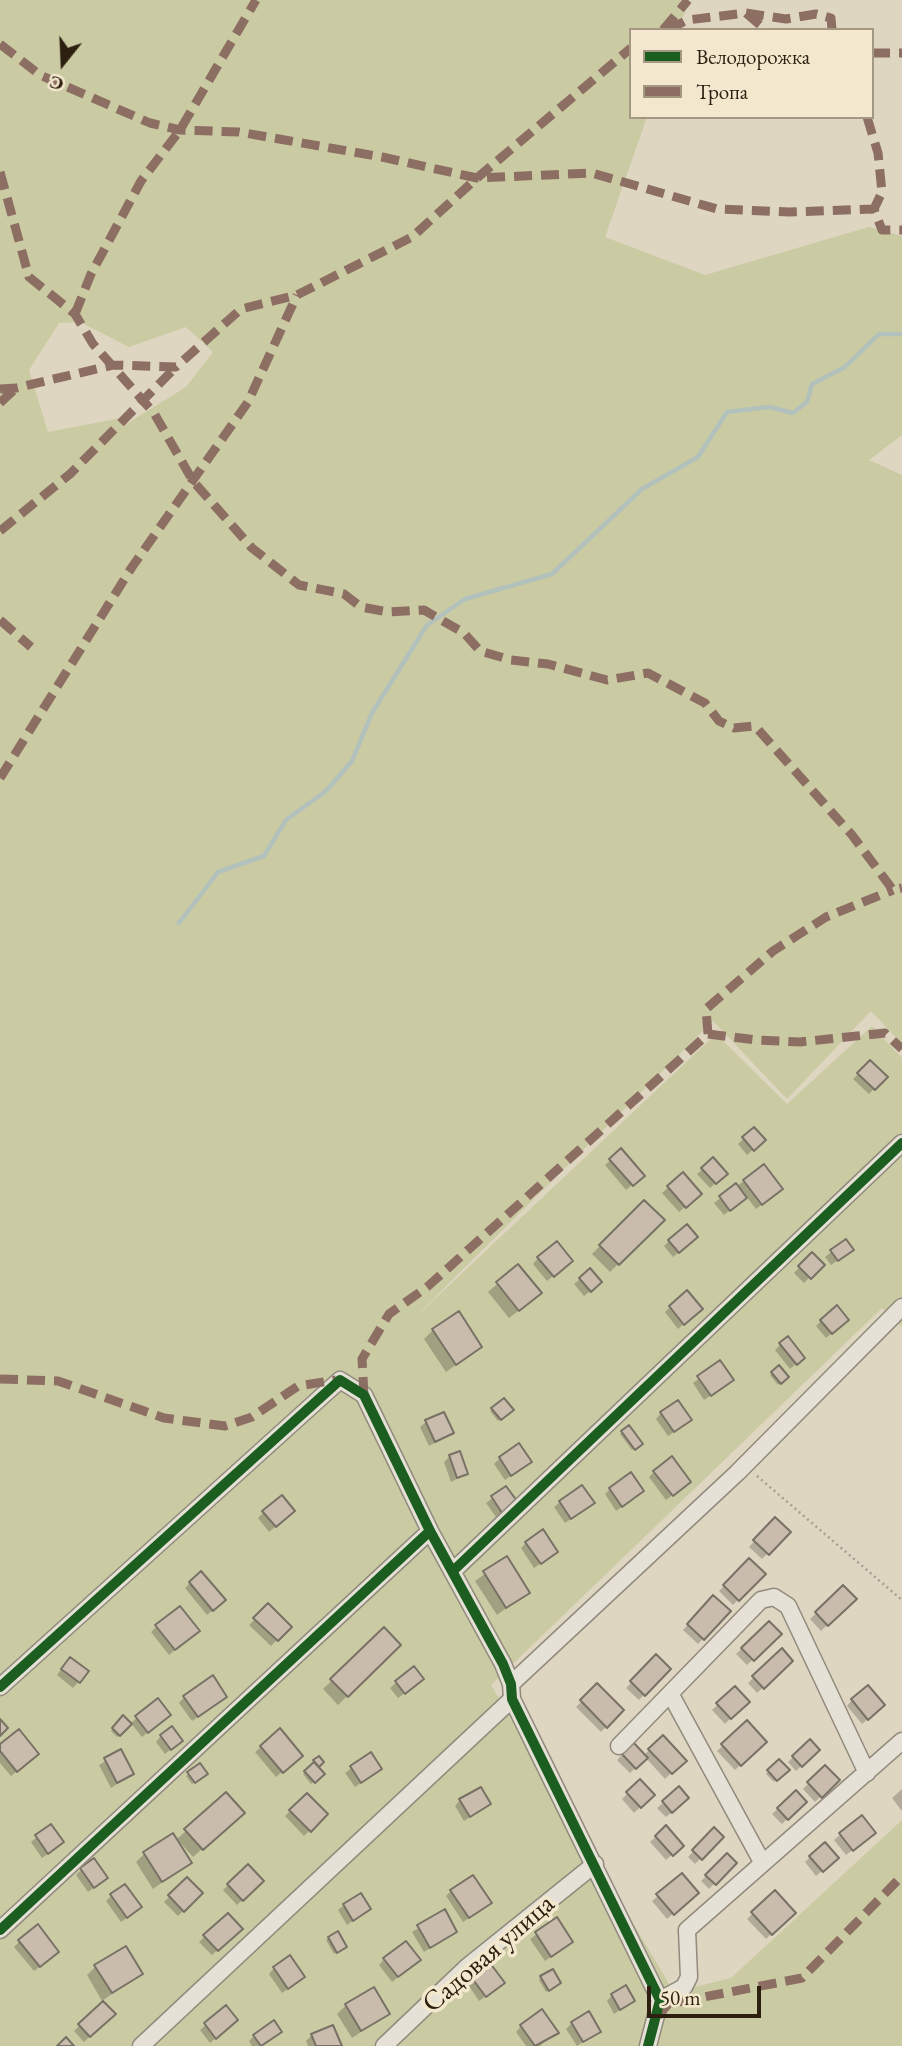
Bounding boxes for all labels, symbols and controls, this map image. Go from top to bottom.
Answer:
north arrow [28,28,98,98]
legend [629,28,874,119]
text: Велодорожка [696,43,810,70]
text: С [46,69,67,97]
text: Тропа [696,78,748,105]
street label: Садовая улица [416,1887,562,2021]
scale bar [650,1972,764,2016]
text: 50 m [660,1984,701,2011]

